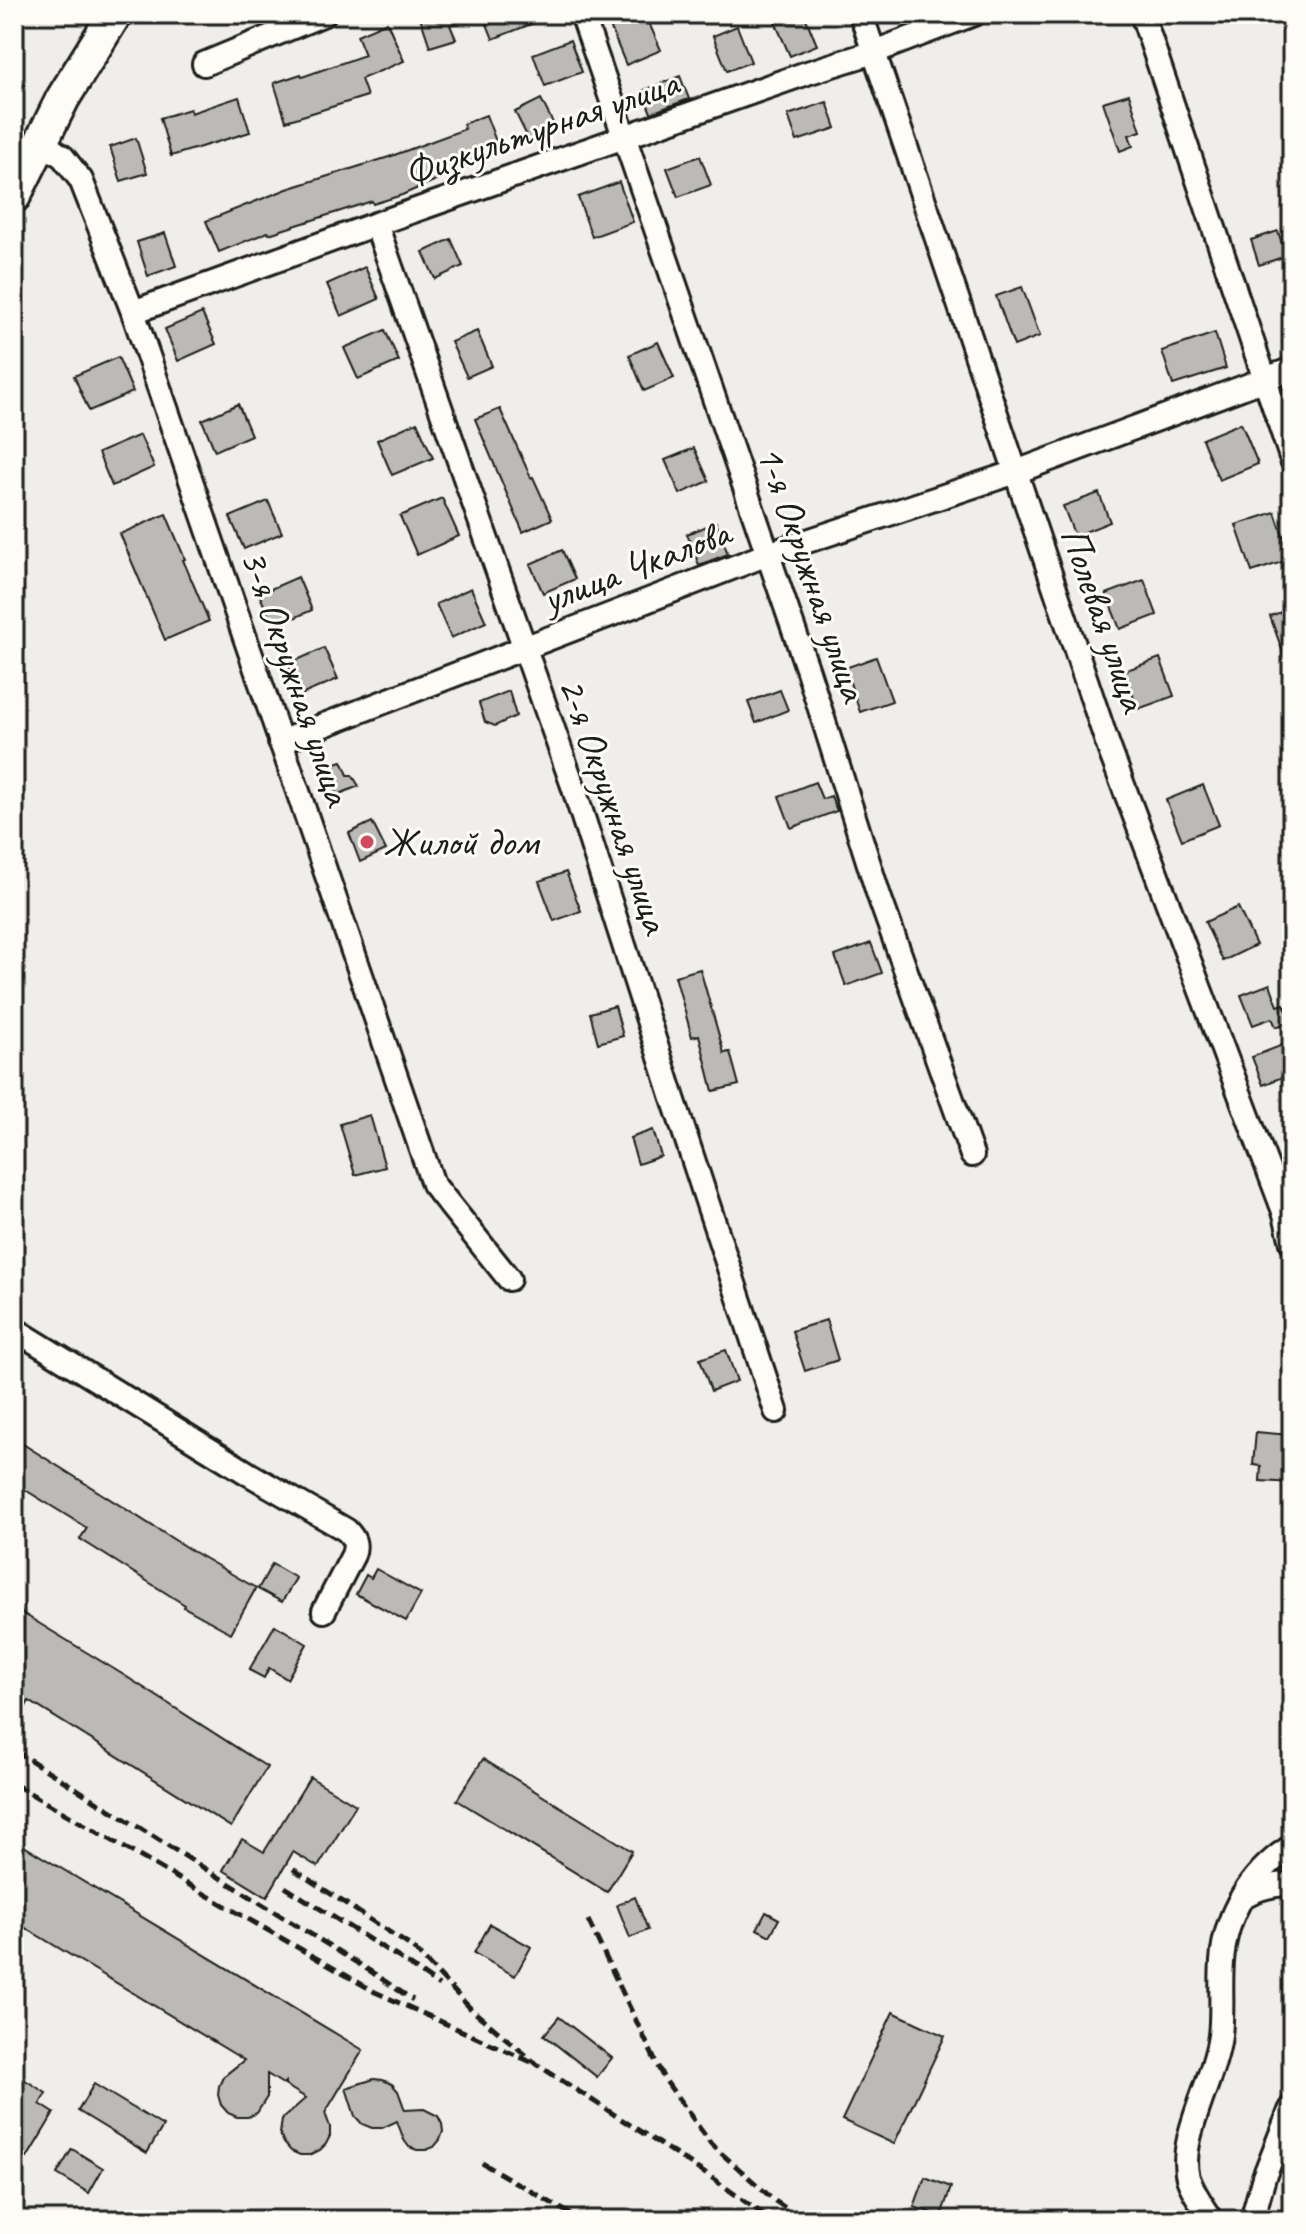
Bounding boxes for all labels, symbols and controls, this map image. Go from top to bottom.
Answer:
street label: Физкультурная улица [397,57,687,198]
street label: 1-я Окружная улица [745,439,880,710]
street label: улица Чкалова [533,506,740,625]
street label: Полевая улица [1049,520,1160,720]
street label: 3-я Окружная улица [229,543,364,814]
street label: 2-я Окружная улица [547,671,682,942]
place label: Жилой дом [383,817,541,867]
marker: Жилой дом [358,833,376,851]

